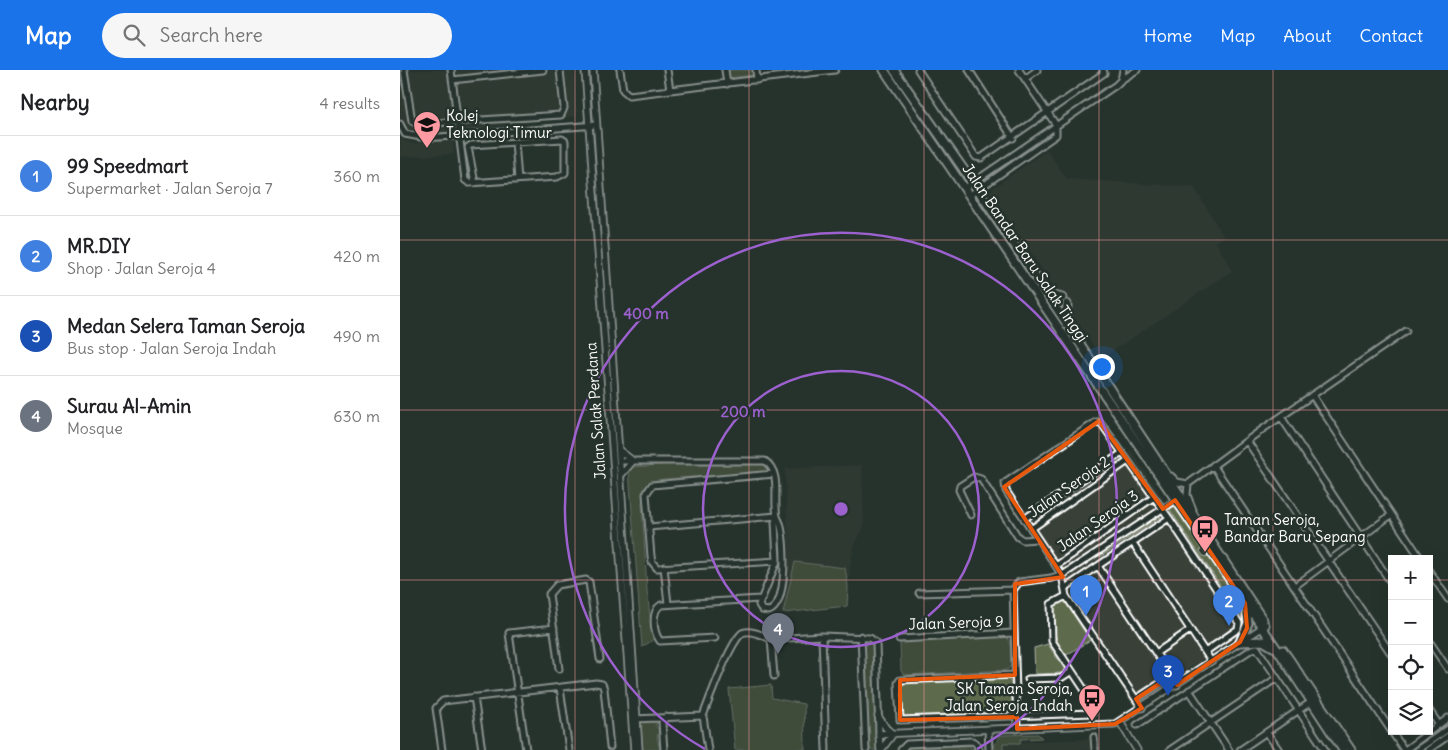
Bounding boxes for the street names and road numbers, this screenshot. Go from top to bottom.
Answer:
street label: Jalan Bandar Baru Salak Tinggi [958,160,1092,346]
street label: Jalan Salak Perdana [581,341,610,480]
street label: Jalan Seroja 2 [1024,452,1113,522]
street label: Jalan Seroja 3 [1053,486,1142,556]
street label: Jalan Seroja 9 [908,611,1004,634]

